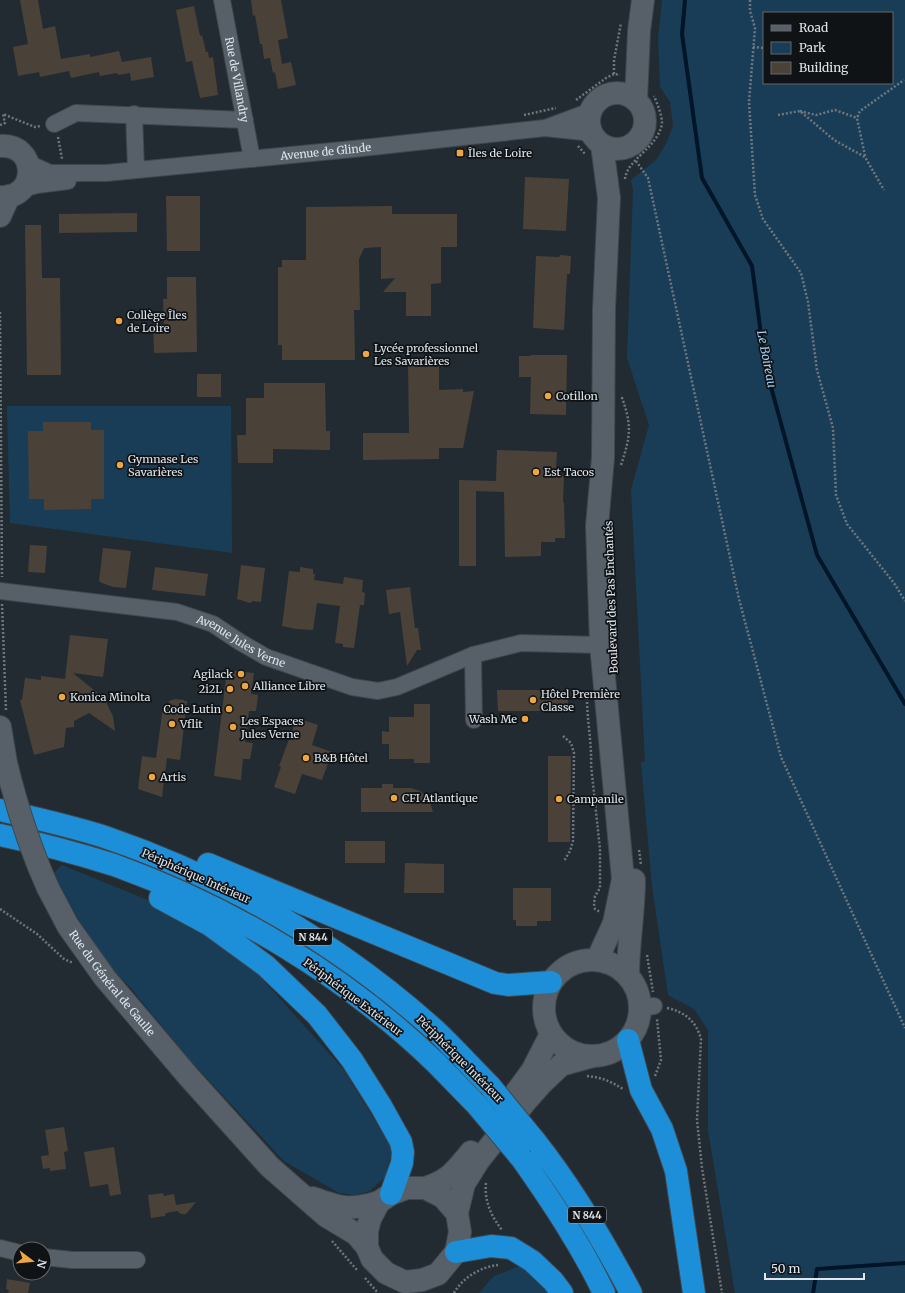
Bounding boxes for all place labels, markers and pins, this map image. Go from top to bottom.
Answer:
place label: Îles de Loire [468,146,532,160]
marker: Îles de Loire [455,148,465,158]
place label: Collège Îles de Loire [127,308,187,335]
marker: Collège Îles de Loire [114,316,124,326]
place label: Lycée professionnel Les Savarières [374,341,479,368]
marker: Lycée professionnel Les Savarières [361,349,371,359]
place label: Cotillon [556,389,599,403]
marker: Cotillon [543,391,553,401]
place label: Gymnase Les Savarières [128,452,198,479]
marker: Gymnase Les Savarières [115,460,125,470]
place label: Est Tacos [544,465,594,479]
marker: Est Tacos [531,467,541,477]
place label: Agilack [192,667,233,681]
marker: Agilack [236,669,246,679]
place label: Alliance Libre [252,679,326,693]
marker: Alliance Libre [240,681,250,691]
place label: 2i2L [199,682,222,696]
marker: 2i2L [225,684,235,694]
place label: Hôtel Première Classe [541,687,620,714]
place label: Konica Minolta [70,690,151,704]
marker: Konica Minolta [57,692,67,702]
marker: Hôtel Première Classe [528,695,538,705]
place label: Code Lutin [163,702,222,716]
marker: Code Lutin [224,704,234,714]
place label: Wash Me [468,712,517,726]
place label: Les Espaces Jules Verne [240,714,304,741]
marker: Wash Me [520,714,530,724]
place label: Vflit [179,717,203,731]
marker: Vflit [167,719,177,729]
marker: Les Espaces Jules Verne [228,722,238,732]
place label: B&B Hôtel [314,751,368,765]
marker: B&B Hôtel [301,753,311,763]
place label: Artis [159,770,186,784]
marker: Artis [147,772,157,782]
place label: CFI Atlantique [402,791,478,805]
place label: Campanile [567,792,624,806]
marker: CFI Atlantique [389,793,399,803]
marker: Campanile [554,794,564,804]

